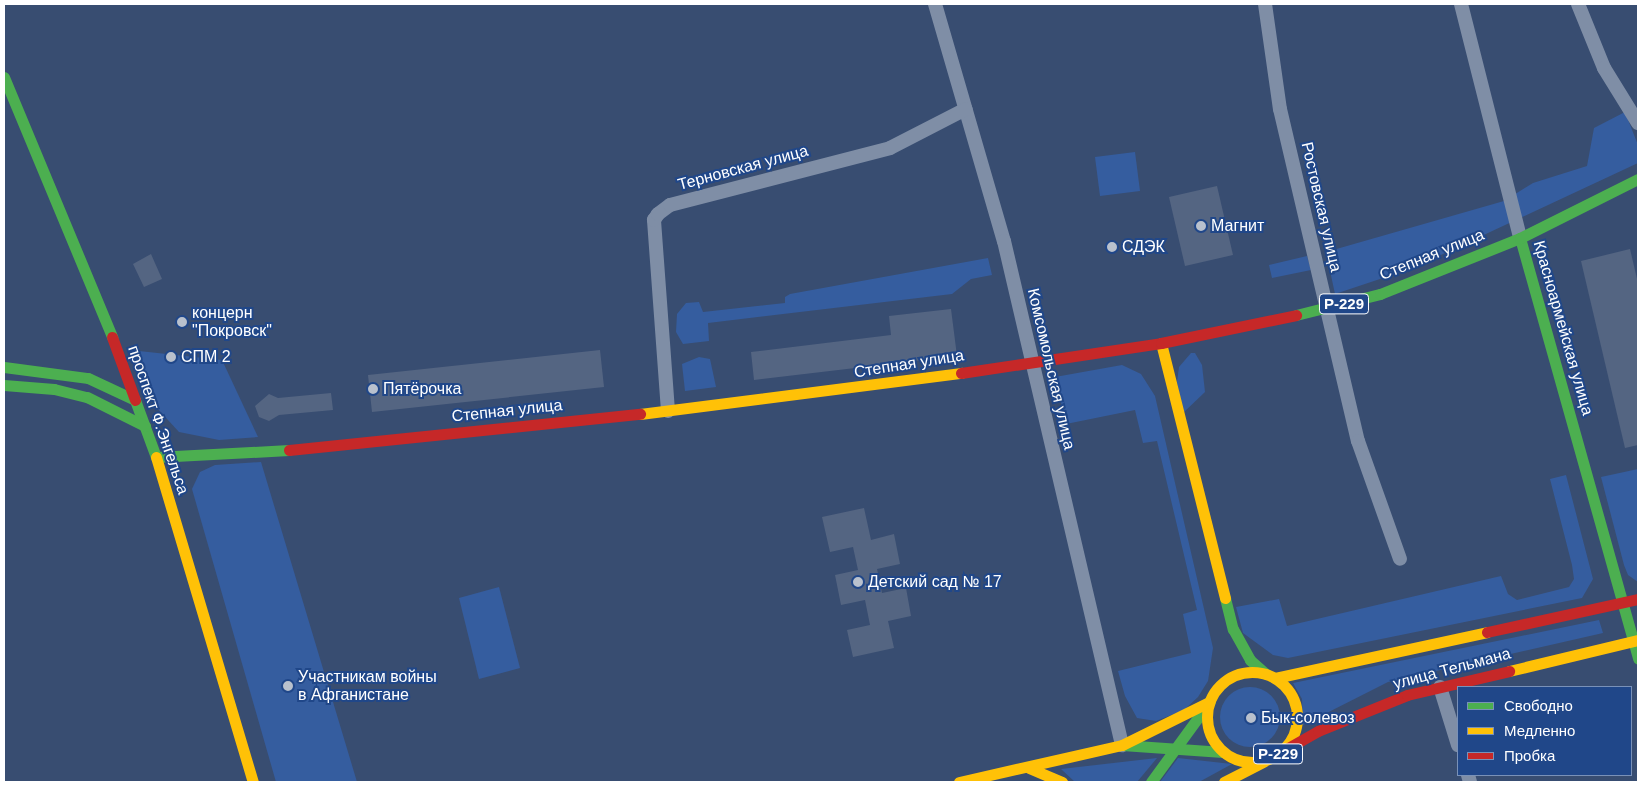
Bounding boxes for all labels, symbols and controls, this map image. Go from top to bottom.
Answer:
street label: Ростовская улица [1297,140,1345,274]
street label: Терновская улица [676,141,810,195]
place label: Магнит [1211,216,1264,236]
marker: Магнит [1195,220,1207,232]
street label: Степная улица [1377,225,1487,285]
place label: СДЭК [1122,237,1165,257]
street label: Красноармейская улица [1529,238,1597,418]
marker: СДЭК [1106,241,1118,253]
street label: Комсомольская улица [1023,287,1079,451]
road number: Р-229 [1318,292,1370,316]
place label: концерн "Покровск" [192,303,272,341]
marker: концерн "Покровск" [176,316,188,328]
street label: проспект Ф.Энгельса [123,343,193,497]
street label: Степная улица [853,346,965,382]
place label: СПМ 2 [181,347,231,367]
marker: СПМ 2 [165,351,177,363]
place label: Пятёрочка [383,379,461,399]
marker: Пятёрочка [367,383,379,395]
street label: Степная улица [451,396,563,426]
place label: Детский сад № 17 [868,572,1002,592]
marker: Детский сад № 17 [852,576,864,588]
street label: улица Тельмана [1391,644,1513,694]
place label: Участникам войны в Афганистане [298,667,437,705]
marker: Участникам войны в Афганистане [282,680,294,692]
legend [1457,686,1632,776]
text: Свободно [1504,697,1573,714]
place label: Бык-солевоз [1261,708,1355,728]
marker: Бык-солевоз [1245,712,1257,724]
text: Медленно [1504,722,1575,739]
road number: Р-229 [1252,742,1304,766]
text: Пробка [1504,747,1555,764]

